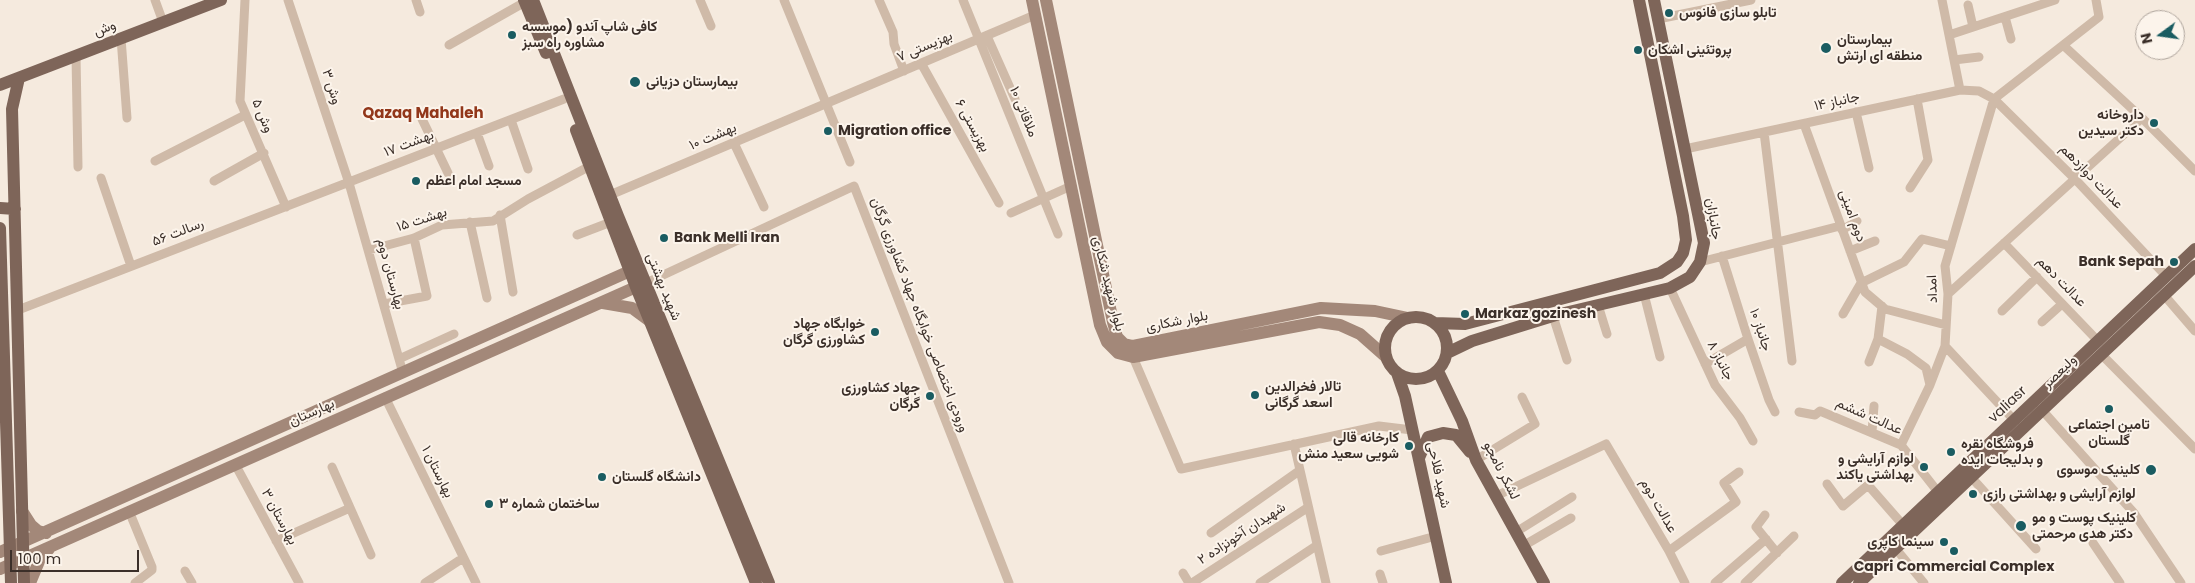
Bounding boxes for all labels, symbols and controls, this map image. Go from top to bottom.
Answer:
place label: تابلو سازی فانوس [1679,5,1776,21]
marker: تابلو سازی فانوس [1663,7,1675,19]
north arrow [2135,10,2185,60]
street label: وش [91,17,119,41]
place label: کافی شاپ آندو (موسسه مشاوره راه سبز [522,19,657,52]
street label: ۷ بهزیستی [895,28,955,66]
marker: کافی شاپ آندو (موسسه مشاوره راه سبز [506,29,518,41]
text: N [2135,31,2157,46]
place label: بیمارستان منطقه ای ارتش [1837,32,1922,64]
marker: بیمارستان منطقه ای ارتش [1819,41,1833,55]
place label: پروتئینی اشکان [1648,42,1732,58]
marker: پروتئینی اشکان [1632,44,1644,56]
street label: وش ۳ [317,67,345,107]
place label: بیمارستان دزیانی [646,74,738,90]
marker: بیمارستان دزیانی [628,75,642,89]
street label: ۱۰ ملاقاتی [1005,84,1041,140]
street label: جانباز ۱۴ [1813,89,1861,115]
street label: وش ۵ [247,97,277,135]
street label: بهزیستی ۶ [951,97,993,155]
district label: Qazaq Mahaleh [362,105,484,123]
place label: داروخانه دکتر سیدین [2078,107,2144,140]
marker: داروخانه دکتر سیدین [2148,117,2160,129]
street label: بهشت ۱۰ [687,120,739,154]
place label: Migration office [838,123,951,139]
marker: Migration office [822,125,834,137]
street label: بهشت ۱۷ [382,127,436,161]
street label: عدالت دوازدهم [2056,141,2126,213]
place label: مسجد امام اعظم [426,173,522,189]
marker: مسجد امام اعظم [410,175,422,187]
street label: دوم امینی [1835,187,1869,245]
street label: ورودی اختصاصی خوابگاه جهاد کشاورزی گرگان [866,195,972,435]
street label: جانبازان [1701,197,1725,241]
street label: بهشت ۱۵ [395,204,449,236]
street label: ۵۶ رسالت [150,215,206,251]
place label: Bank Melli Iran [674,230,780,246]
marker: Bank Melli Iran [658,232,670,244]
street label: بلوار شهید شکاری [1088,235,1128,333]
street label: بهارستان دوم [372,237,408,311]
street label: شهید بهشتی [642,251,684,323]
street label: عدالت دهم [2033,253,2089,311]
place label: Bank Sepah [2079,254,2164,270]
marker: Bank Sepah [2168,256,2180,268]
street label: امداد [1924,275,1942,303]
place label: Markaz gozinesh [1475,306,1596,322]
street label: ۱۰ جانباز [1745,306,1775,354]
street label: بلوار شکاری [1144,308,1210,336]
marker: Markaz gozinesh [1459,308,1471,320]
place label: خوابگاه جهاد کشاورزی گرگان [783,316,865,348]
marker: خوابگاه جهاد کشاورزی گرگان [869,326,881,338]
street label: جانباز ۸ [1703,338,1737,384]
street label: ولیعصر [2039,352,2081,392]
place label: تالار فخرالدین اسعد گرگانی [1265,379,1341,412]
place label: جهاد کشاورزی گرگان [841,380,920,412]
street label: valiasr [1985,383,2031,427]
marker: تالار فخرالدین اسعد گرگانی [1249,389,1261,401]
marker: جهاد کشاورزی گرگان [924,390,936,402]
street label: عدالت ششم [1833,395,1905,439]
street label: بهارستان [287,396,337,430]
marker: تامین اجتماعی گلستان [2103,403,2115,415]
place label: تامین اجتماعی گلستان [2068,417,2150,450]
place label: کارخانه قالی شویی سعید منش [1298,430,1399,462]
place label: فروشگاه نقره و بدلیجات ایده [1961,436,2043,468]
street label: لشکر نامجو [1479,439,1523,503]
marker: کارخانه قالی شویی سعید منش [1403,440,1415,452]
street label: شهید فلاحی [1423,440,1453,510]
street label: ۱ بهارستان [417,443,457,501]
marker: فروشگاه نقره و بدلیجات ایده [1945,446,1957,458]
place label: لوازم آرایشی و بهداشتی یاکند [1836,451,1914,484]
marker: لوازم آرایشی و بهداشتی یاکند [1918,461,1930,473]
place label: کلینیک موسوی [2056,462,2140,478]
marker: کلینیک موسوی [2144,463,2158,477]
place label: دانشگاه گلستان [612,469,701,485]
marker: دانشگاه گلستان [596,471,608,483]
street label: عدالت دوم [1636,476,1680,536]
street label: بهارستان ۳ [257,486,301,548]
place label: لوازم آرایشی و بهداشتی رازی [1983,486,2136,502]
marker: لوازم آرایشی و بهداشتی رازی [1967,488,1979,500]
place label: ساختمان شماره ۳ [499,496,599,512]
marker: ساختمان شماره ۳ [483,498,495,510]
street label: ۲ شهیدان آخونزاده [1195,499,1289,569]
place label: کلینیک پوست و مو دکتر هدی مرحمتی [2032,510,2136,542]
marker: کلینیک پوست و مو دکتر هدی مرحمتی [2014,519,2028,533]
place label: سینما کاپری [1867,534,1934,550]
marker: سینما کاپری [1938,536,1950,548]
scale bar [12,540,141,572]
marker: Capri Commercial Complex [1948,545,1960,557]
text: 100 m [18,548,61,569]
place label: Capri Commercial Complex [1854,559,2054,575]

